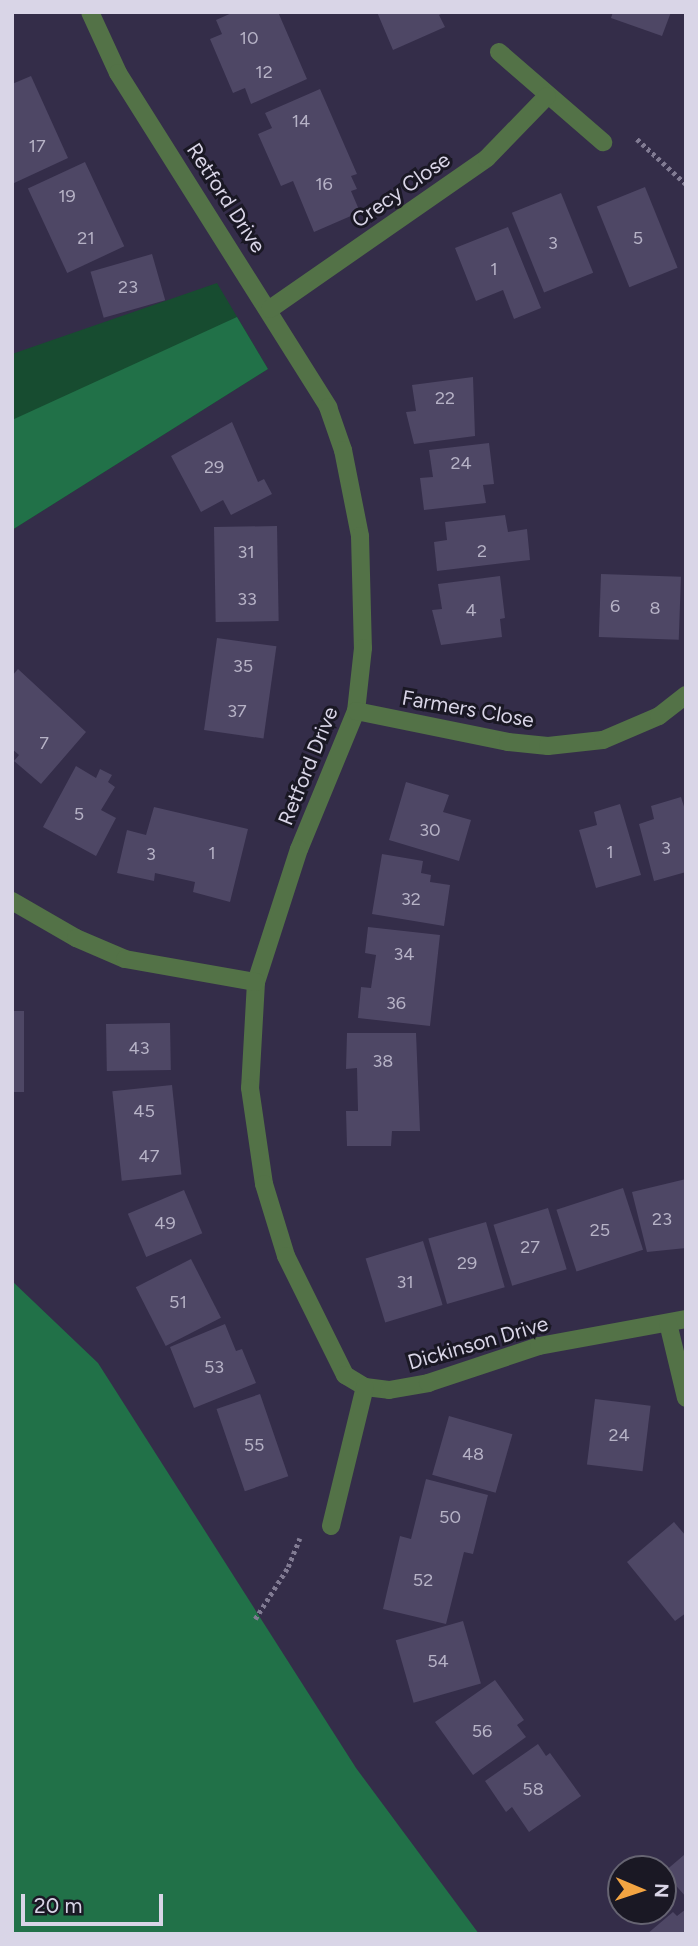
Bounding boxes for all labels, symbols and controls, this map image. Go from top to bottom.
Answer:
house number: 10 [240,27,258,49]
house number: 12 [255,61,273,83]
house number: 14 [292,110,310,132]
house number: 17 [28,135,46,157]
street label: Retford Drive [181,138,271,258]
street label: Crecy Close [347,147,455,233]
house number: 16 [315,173,333,195]
house number: 19 [58,185,76,207]
house number: 21 [77,227,95,249]
house number: 5 [633,227,643,249]
house number: 3 [548,232,558,254]
house number: 1 [490,258,498,280]
house number: 23 [118,276,138,298]
house number: 22 [435,387,455,409]
house number: 24 [450,452,472,474]
house number: 29 [204,456,224,478]
house number: 2 [477,540,487,562]
house number: 31 [237,541,255,563]
house number: 33 [237,588,257,610]
house number: 6 [610,595,620,617]
house number: 8 [649,597,661,619]
house number: 4 [465,599,477,621]
house number: 35 [233,655,253,677]
street label: Farmers Close [400,685,536,733]
house number: 37 [227,700,247,722]
street label: Retford Drive [273,703,343,829]
house number: 7 [39,732,49,754]
house number: 5 [74,803,84,825]
house number: 30 [419,819,441,841]
house number: 3 [661,837,671,859]
house number: 1 [606,841,614,863]
house number: 1 [208,842,216,864]
house number: 3 [146,843,156,865]
house number: 32 [401,888,421,910]
house number: 34 [394,943,414,965]
house number: 36 [386,992,406,1014]
house number: 43 [129,1037,149,1059]
house number: 38 [373,1050,393,1072]
house number: 45 [133,1100,155,1122]
house number: 47 [139,1145,159,1167]
house number: 23 [652,1208,672,1230]
house number: 49 [154,1212,176,1234]
house number: 25 [590,1219,610,1241]
house number: 27 [520,1236,540,1258]
house number: 29 [457,1252,477,1274]
house number: 31 [396,1271,414,1293]
house number: 51 [169,1291,187,1313]
street label: Dickinson Drive [405,1311,551,1375]
house number: 53 [204,1356,224,1378]
house number: 24 [608,1424,630,1446]
house number: 55 [244,1434,264,1456]
house number: 48 [462,1443,484,1465]
house number: 50 [439,1506,461,1528]
house number: 52 [413,1569,433,1591]
house number: 54 [427,1650,449,1672]
house number: 56 [472,1720,492,1742]
house number: 58 [522,1778,544,1800]
north arrow [607,1855,677,1925]
scale bar [24,1880,166,1924]
text: N [650,1883,673,1898]
text: 20 m [34,1893,82,1918]

